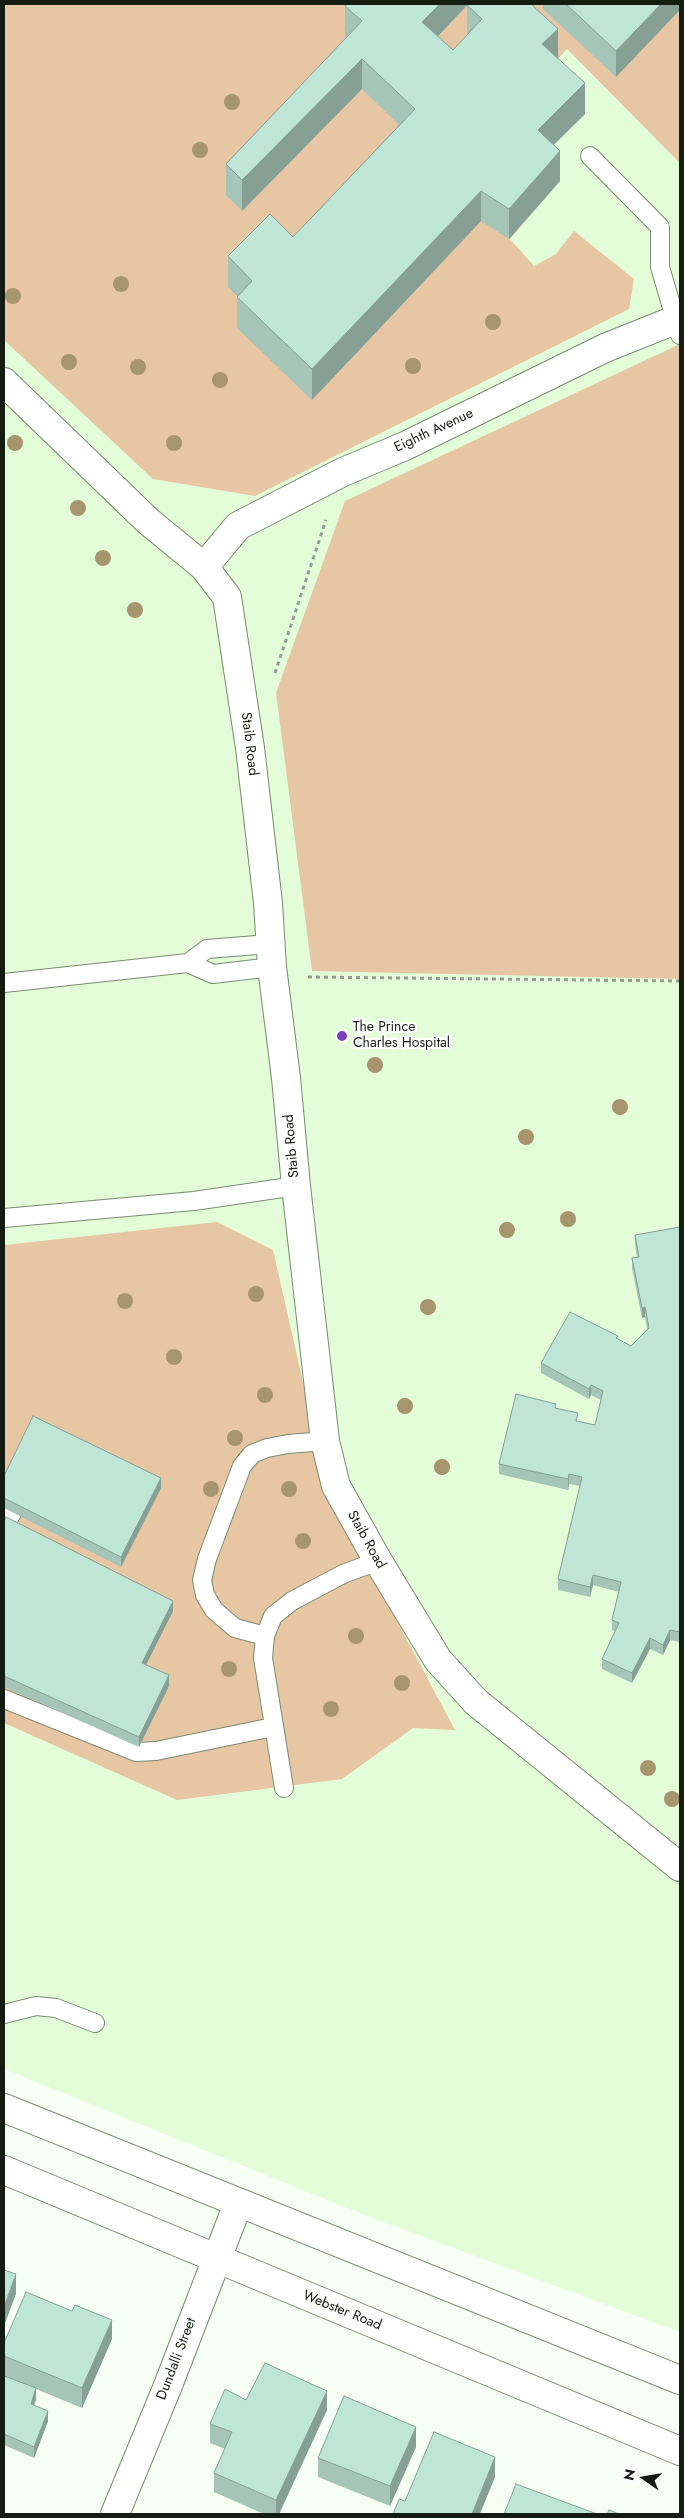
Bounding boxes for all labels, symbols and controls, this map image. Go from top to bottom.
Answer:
street label: Eighth Avenue [392,405,476,457]
street label: Staib Road [237,711,261,777]
place label: The Prince Charles Hospital [353,1020,450,1052]
marker: The Prince Charles Hospital [335,1029,349,1043]
street label: Staib Road [281,1113,303,1179]
street label: Staib Road [343,1508,389,1572]
street label: Webster Road [300,2288,384,2334]
street label: Dundalli Street [154,2316,200,2402]
north arrow [619,2453,669,2503]
text: N [618,2467,640,2482]

